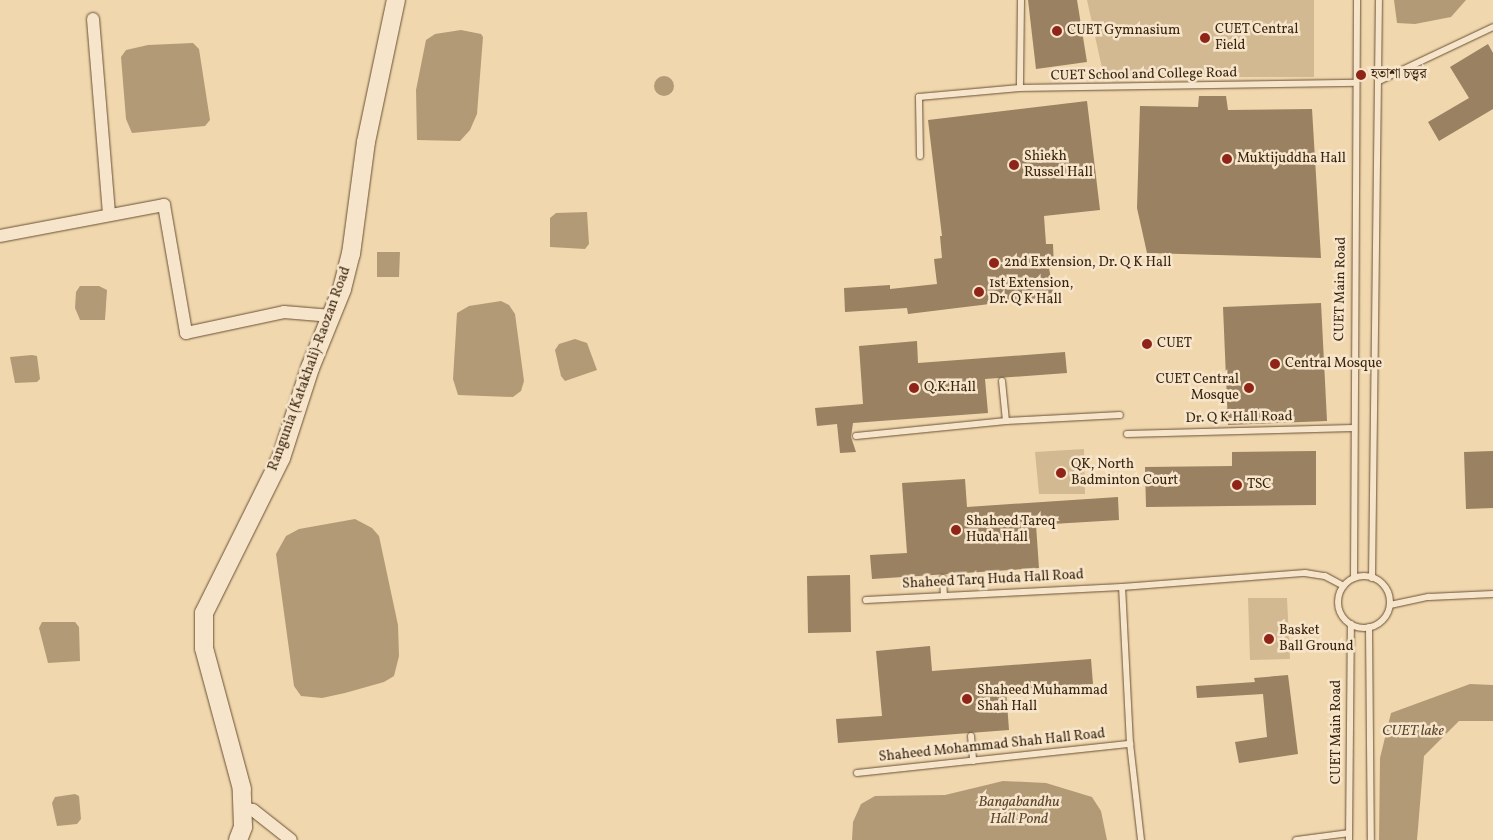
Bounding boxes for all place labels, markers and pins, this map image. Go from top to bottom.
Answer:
place label: CUET Central Field [1215,22,1299,54]
place label: CUET Gymnasium [1067,23,1181,39]
marker: CUET Gymnasium [1051,25,1063,37]
marker: CUET Central Field [1199,32,1211,44]
place label: হতাশা চত্ত্বর [1371,67,1427,83]
marker: হতাশা চত্ত্বর [1355,69,1367,81]
place label: Shiekh Russel Hall [1024,149,1093,182]
place label: Muktijuddha Hall [1237,151,1346,167]
marker: Muktijuddha Hall [1221,153,1233,165]
marker: Shiekh Russel Hall [1008,159,1020,171]
place label: 2nd Extension, Dr. Q K Hall [1004,255,1171,271]
marker: 2nd Extension, Dr. Q K Hall [988,257,1000,269]
place label: 1st Extension, Dr. Q K Hall [989,276,1073,308]
marker: 1st Extension, Dr. Q K Hall [973,286,985,298]
place label: CUET [1157,336,1192,352]
marker: CUET [1141,338,1153,350]
place label: Central Mosque [1285,356,1382,372]
marker: Central Mosque [1269,358,1281,370]
place label: CUET Central Mosque [1155,372,1239,404]
place label: Q.K.Hall [924,380,976,396]
marker: Q.K.Hall [908,382,920,394]
marker: CUET Central Mosque [1243,382,1255,394]
place label: QK, North Badminton Court [1071,457,1178,490]
marker: QK, North Badminton Court [1055,467,1067,479]
place label: TSC [1247,477,1271,493]
marker: TSC [1231,479,1243,491]
place label: Shaheed Tareq Huda Hall [966,514,1056,546]
marker: Shaheed Tareq Huda Hall [950,524,962,536]
place label: Basket Ball Ground [1279,623,1354,656]
marker: Basket Ball Ground [1263,633,1275,645]
place label: Shaheed Muhammad Shah Hall [977,683,1108,716]
marker: Shaheed Muhammad Shah Hall [961,693,973,705]

